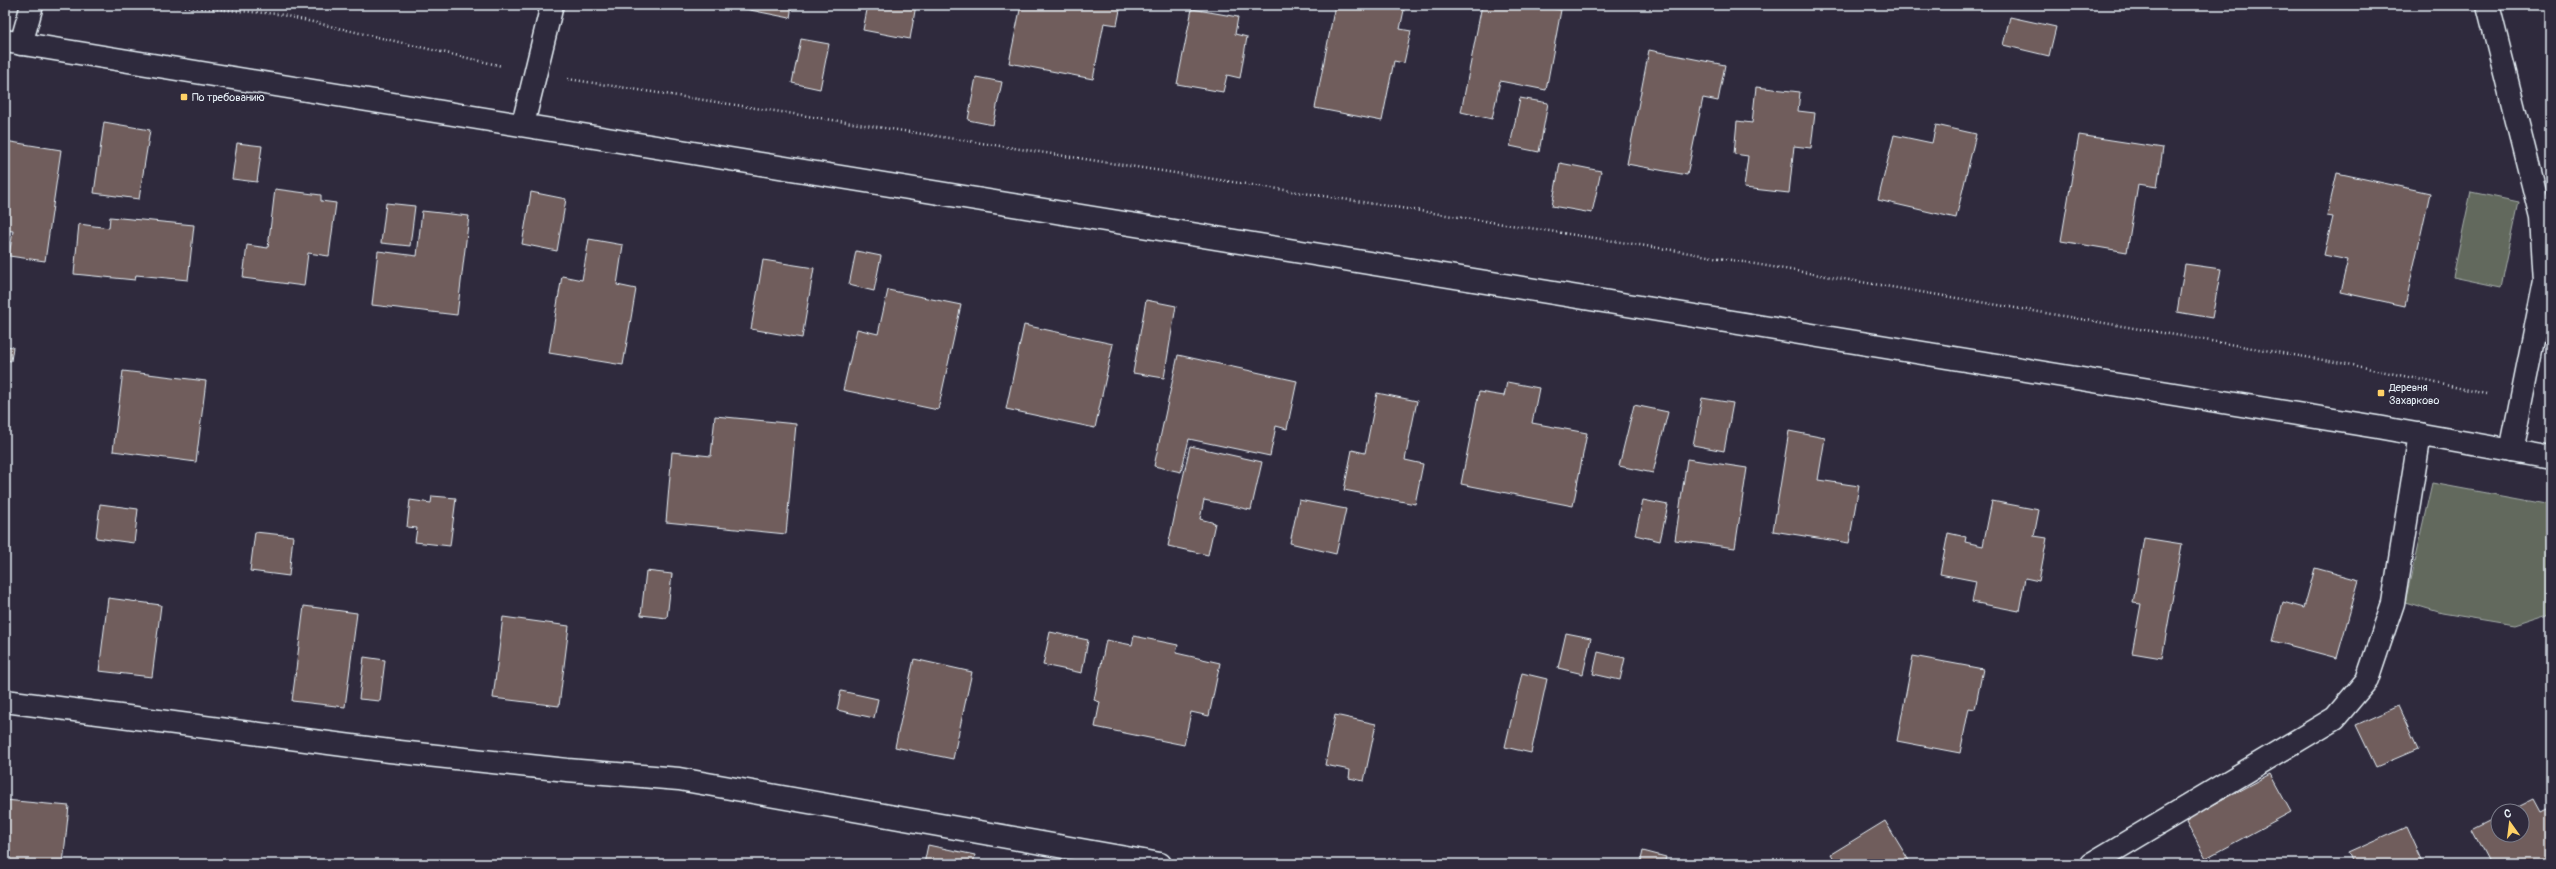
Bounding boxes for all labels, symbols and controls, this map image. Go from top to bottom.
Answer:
place label: По требованию [192,91,265,104]
marker: По требованию [179,92,189,102]
place label: Деревня Захарково [2388,381,2440,407]
marker: Деревня Захарково [2376,388,2386,398]
north arrow [2490,803,2530,843]
text: С [2503,807,2513,821]

